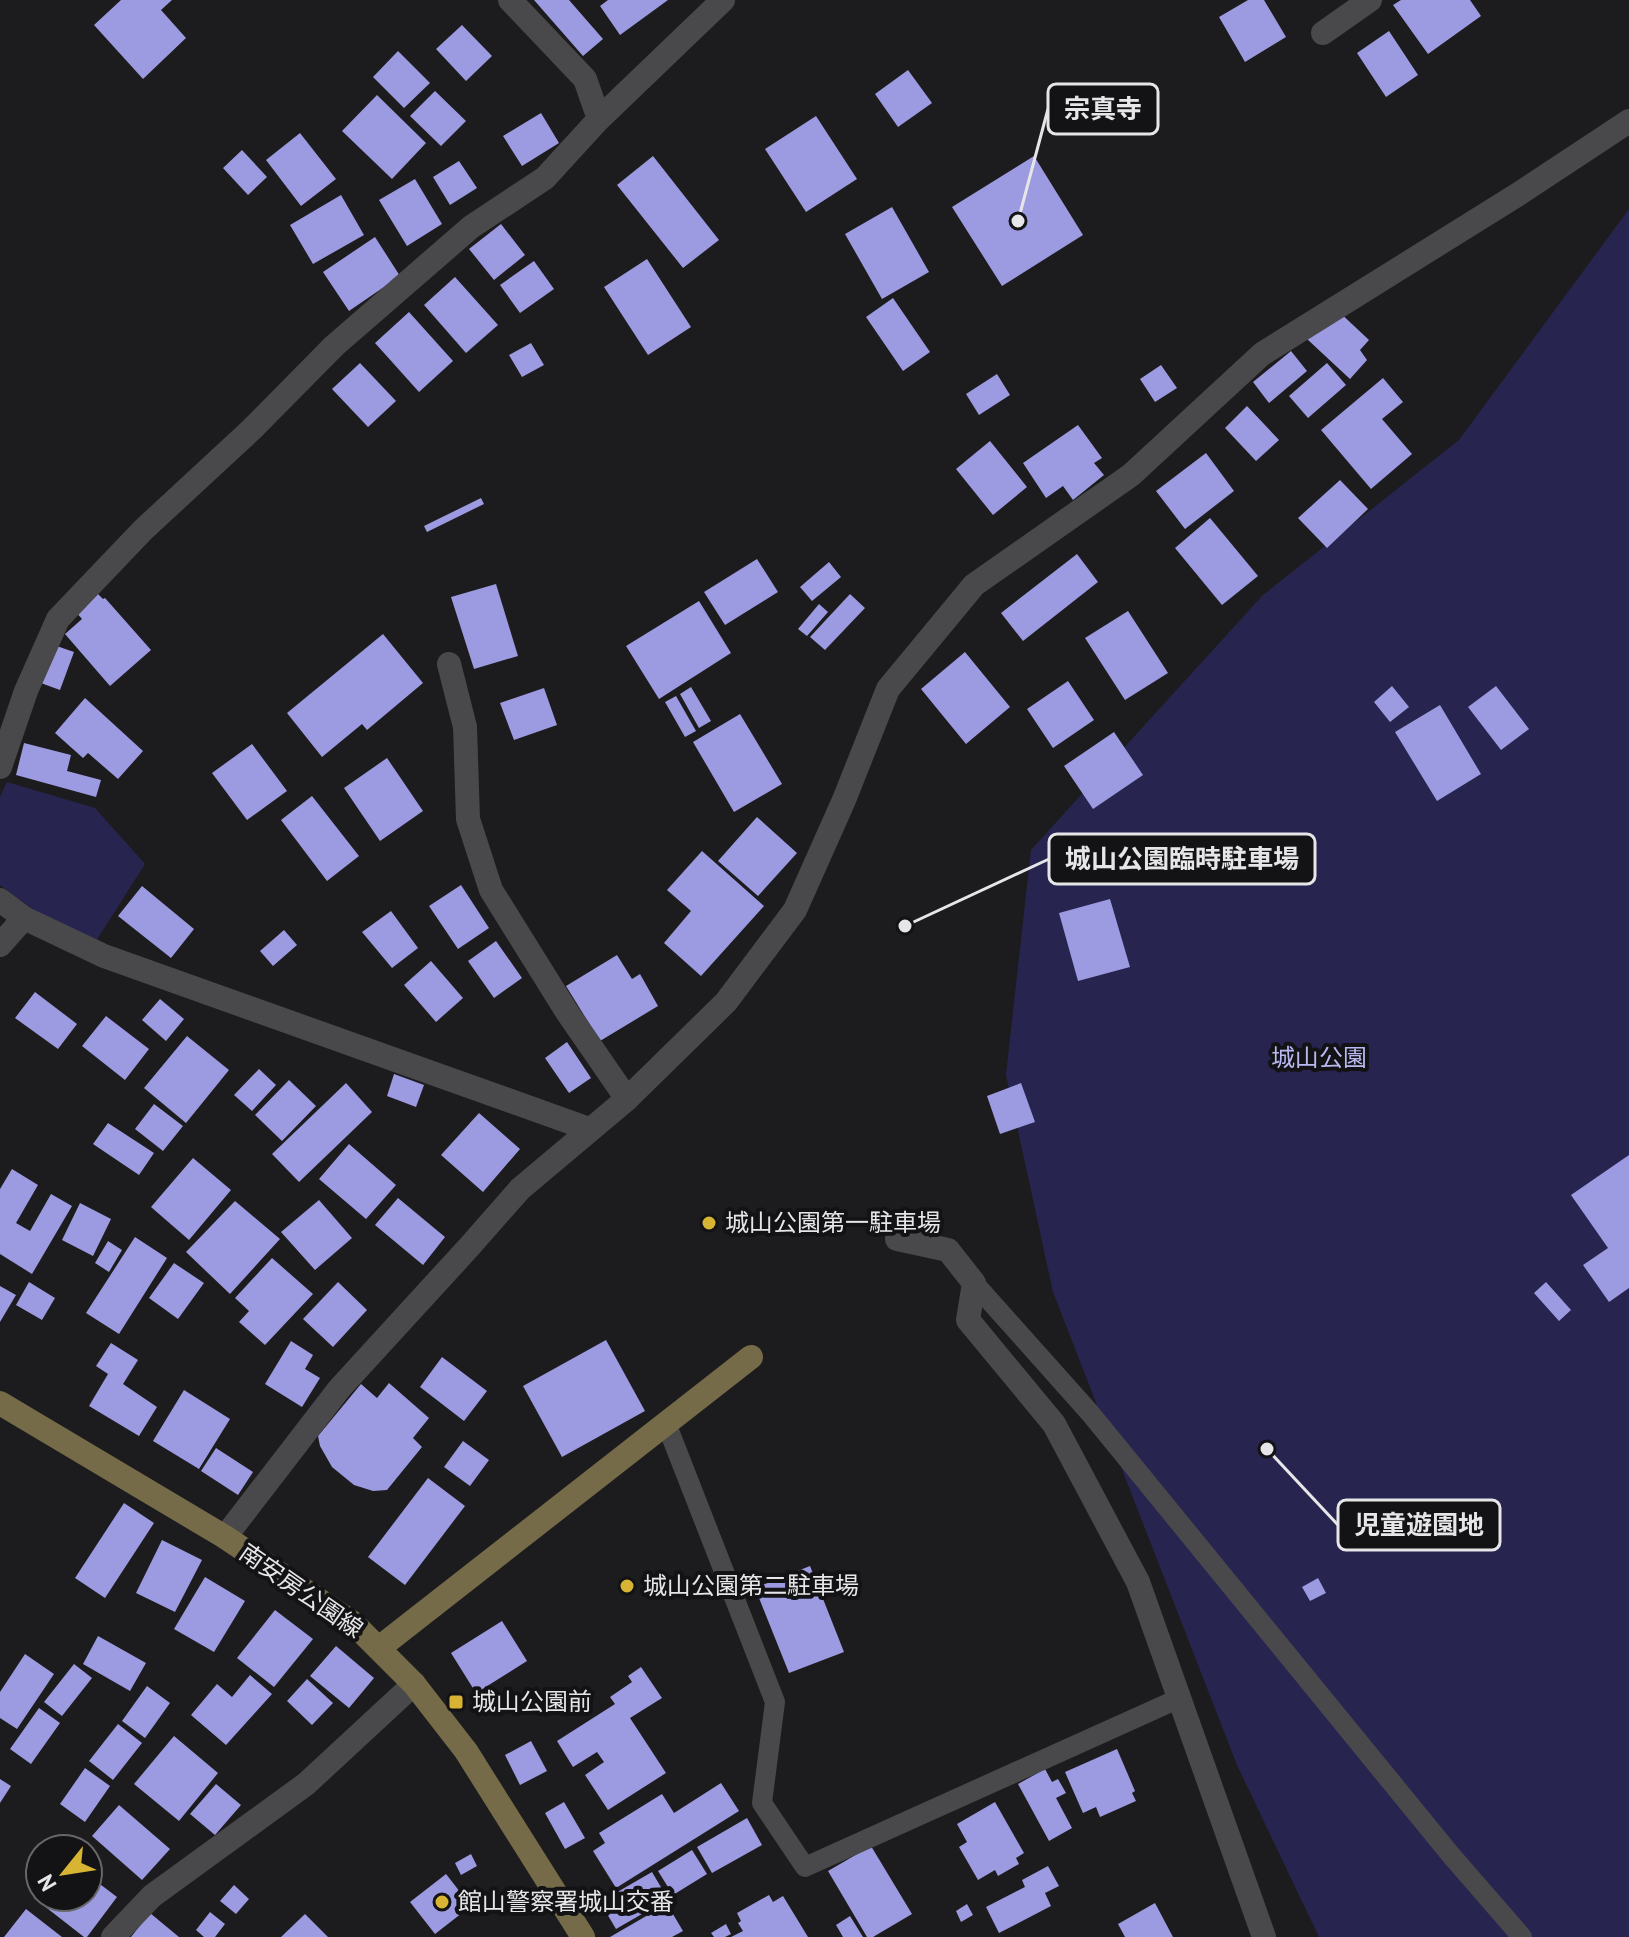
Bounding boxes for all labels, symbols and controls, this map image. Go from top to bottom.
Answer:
callout: 宗真寺 [1048,84,1158,134]
text: 宗真寺 [1064,92,1142,125]
callout: 城山公園臨時駐車場 [1049,834,1315,884]
text: 城山公園臨時駐車場 [1065,842,1299,875]
park label: 城山公園 [1271,1042,1367,1073]
place label: 城山公園第一駐車場 [725,1207,941,1238]
marker: 城山公園第一駐車場 [700,1214,718,1232]
callout: 児童遊園地 [1338,1500,1500,1550]
text: 児童遊園地 [1354,1508,1484,1541]
street label: 南安房公園線 [233,1537,369,1645]
place label: 城山公園第二駐車場 [643,1570,859,1601]
marker: 城山公園第二駐車場 [618,1577,636,1595]
place label: 城山公園前 [472,1686,592,1717]
marker: 城山公園前 [447,1693,465,1711]
north arrow [24,1833,104,1913]
text: N [31,1870,62,1896]
place label: 館山警察署城山交番 [458,1886,674,1917]
marker: 館山警察署城山交番 [433,1893,451,1911]

